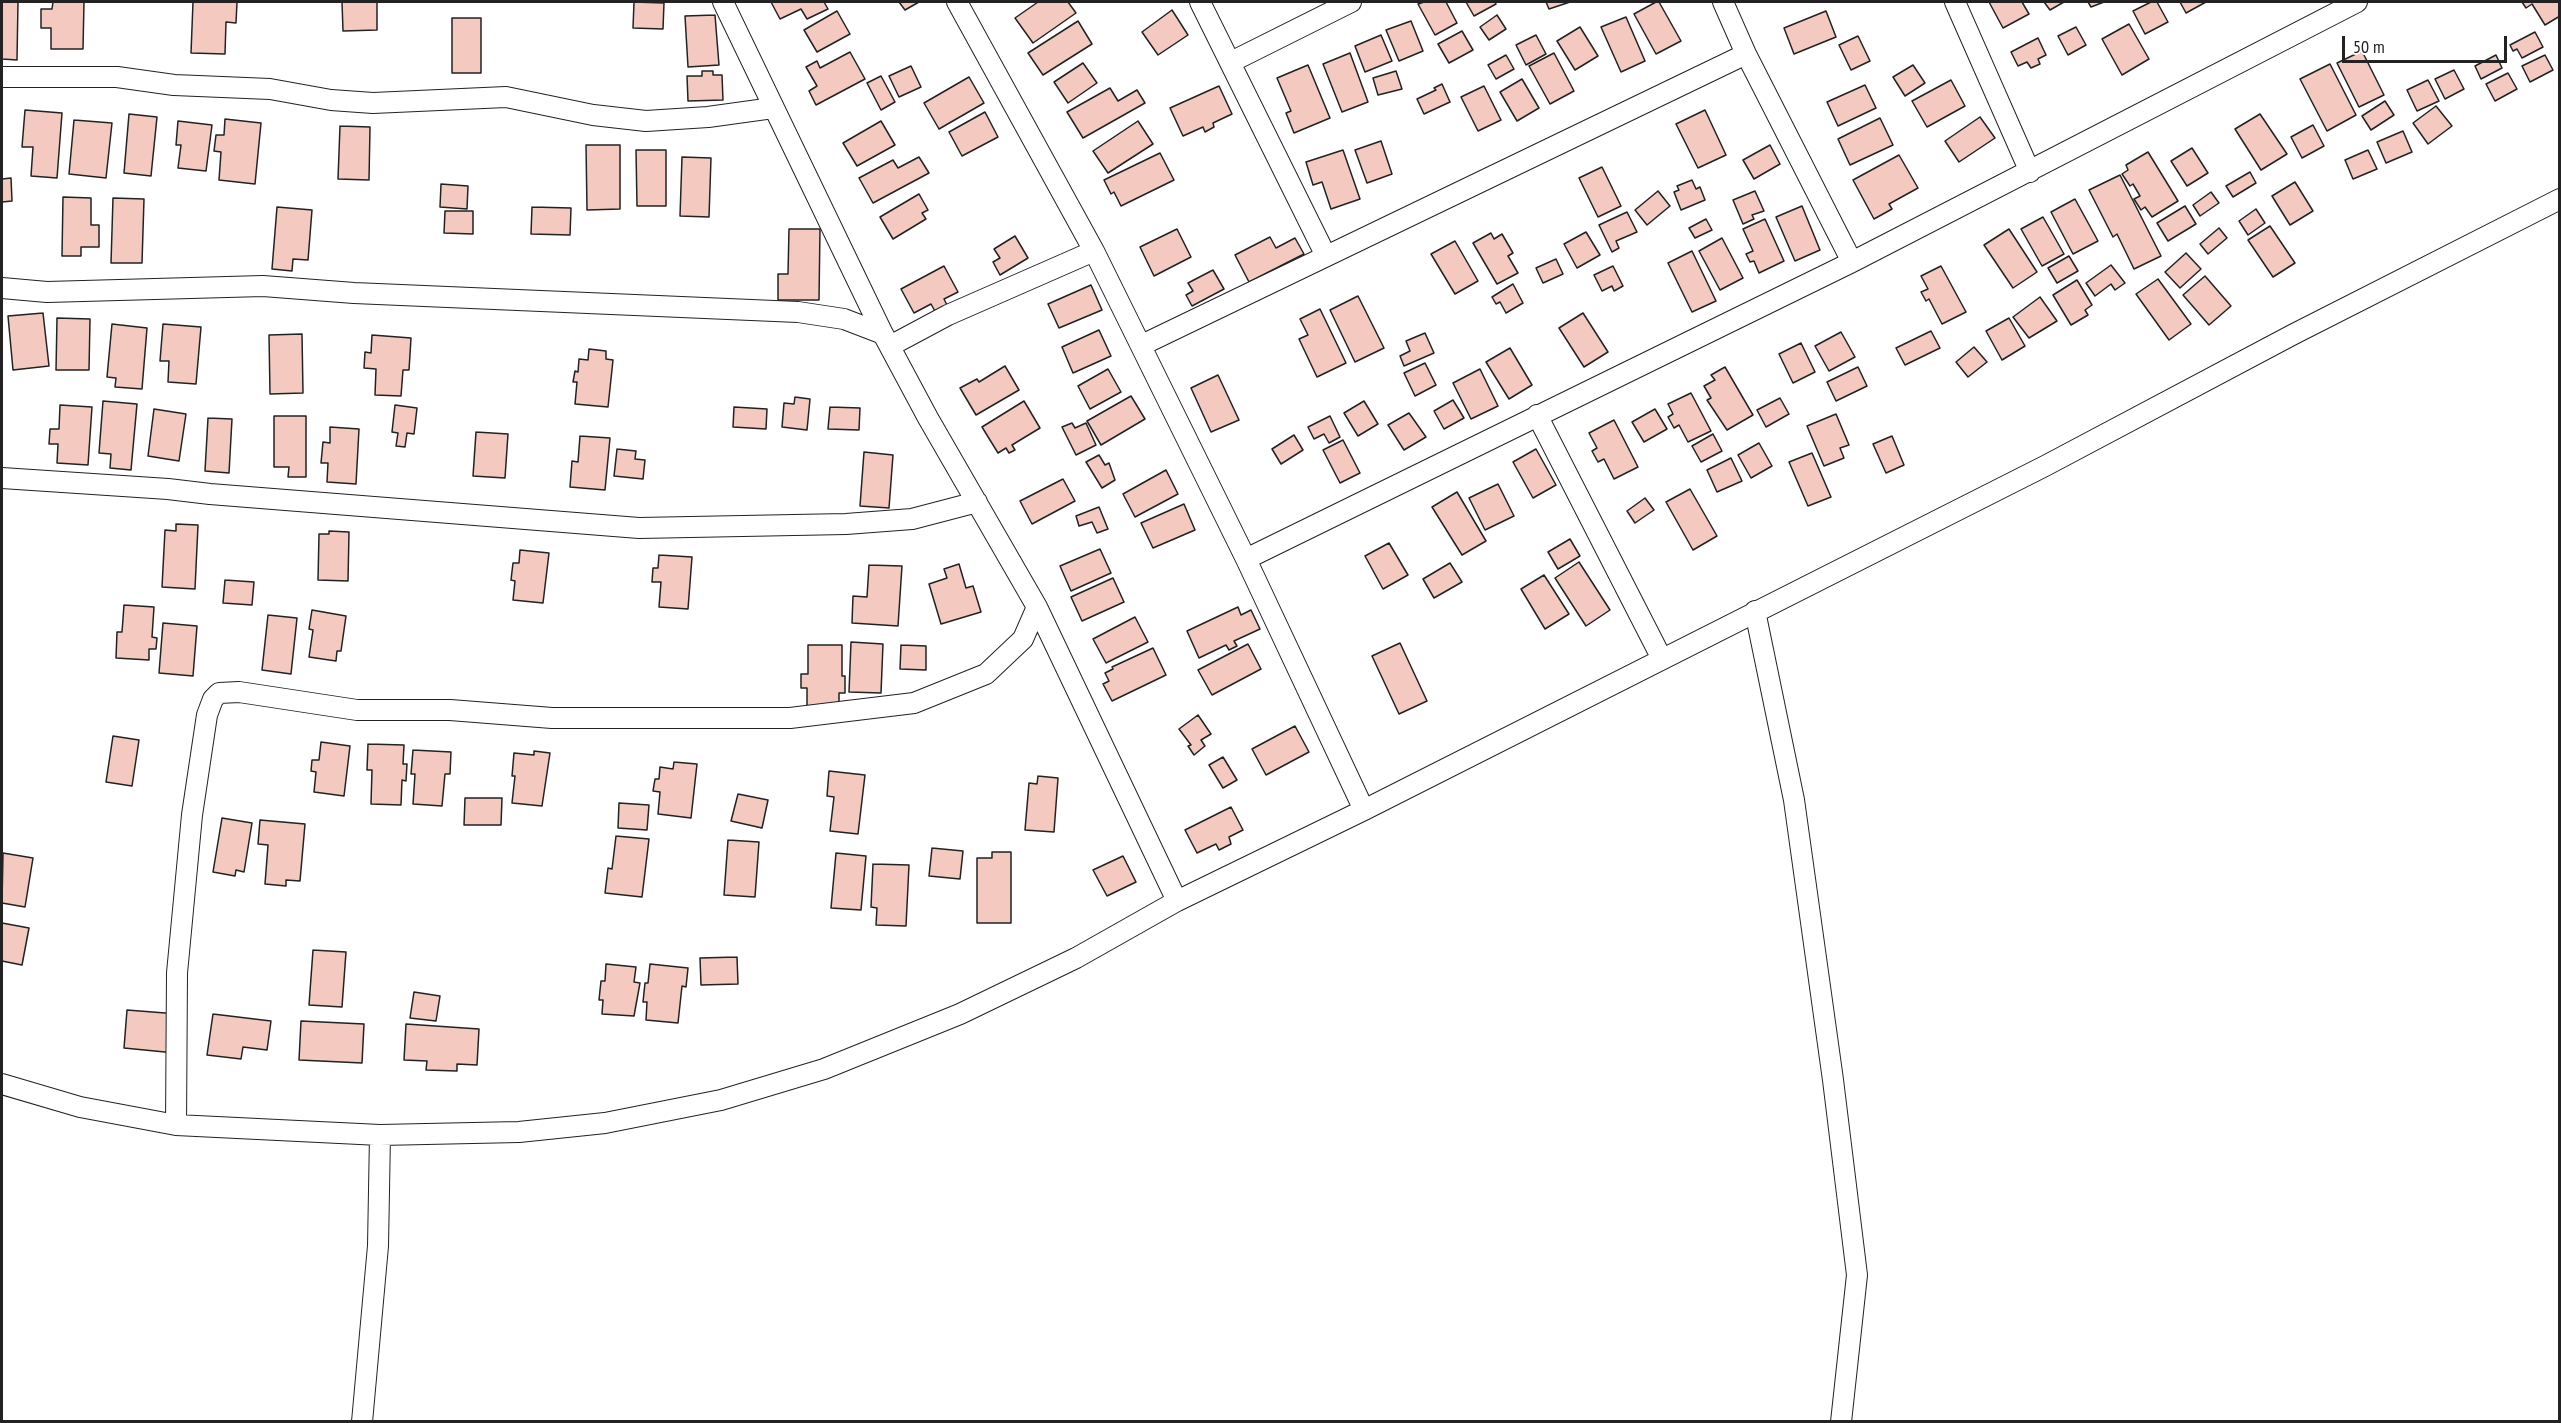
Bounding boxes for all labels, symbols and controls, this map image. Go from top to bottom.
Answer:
scale bar [2345,24,2510,62]
text: 50 m [2353,35,2385,58]

